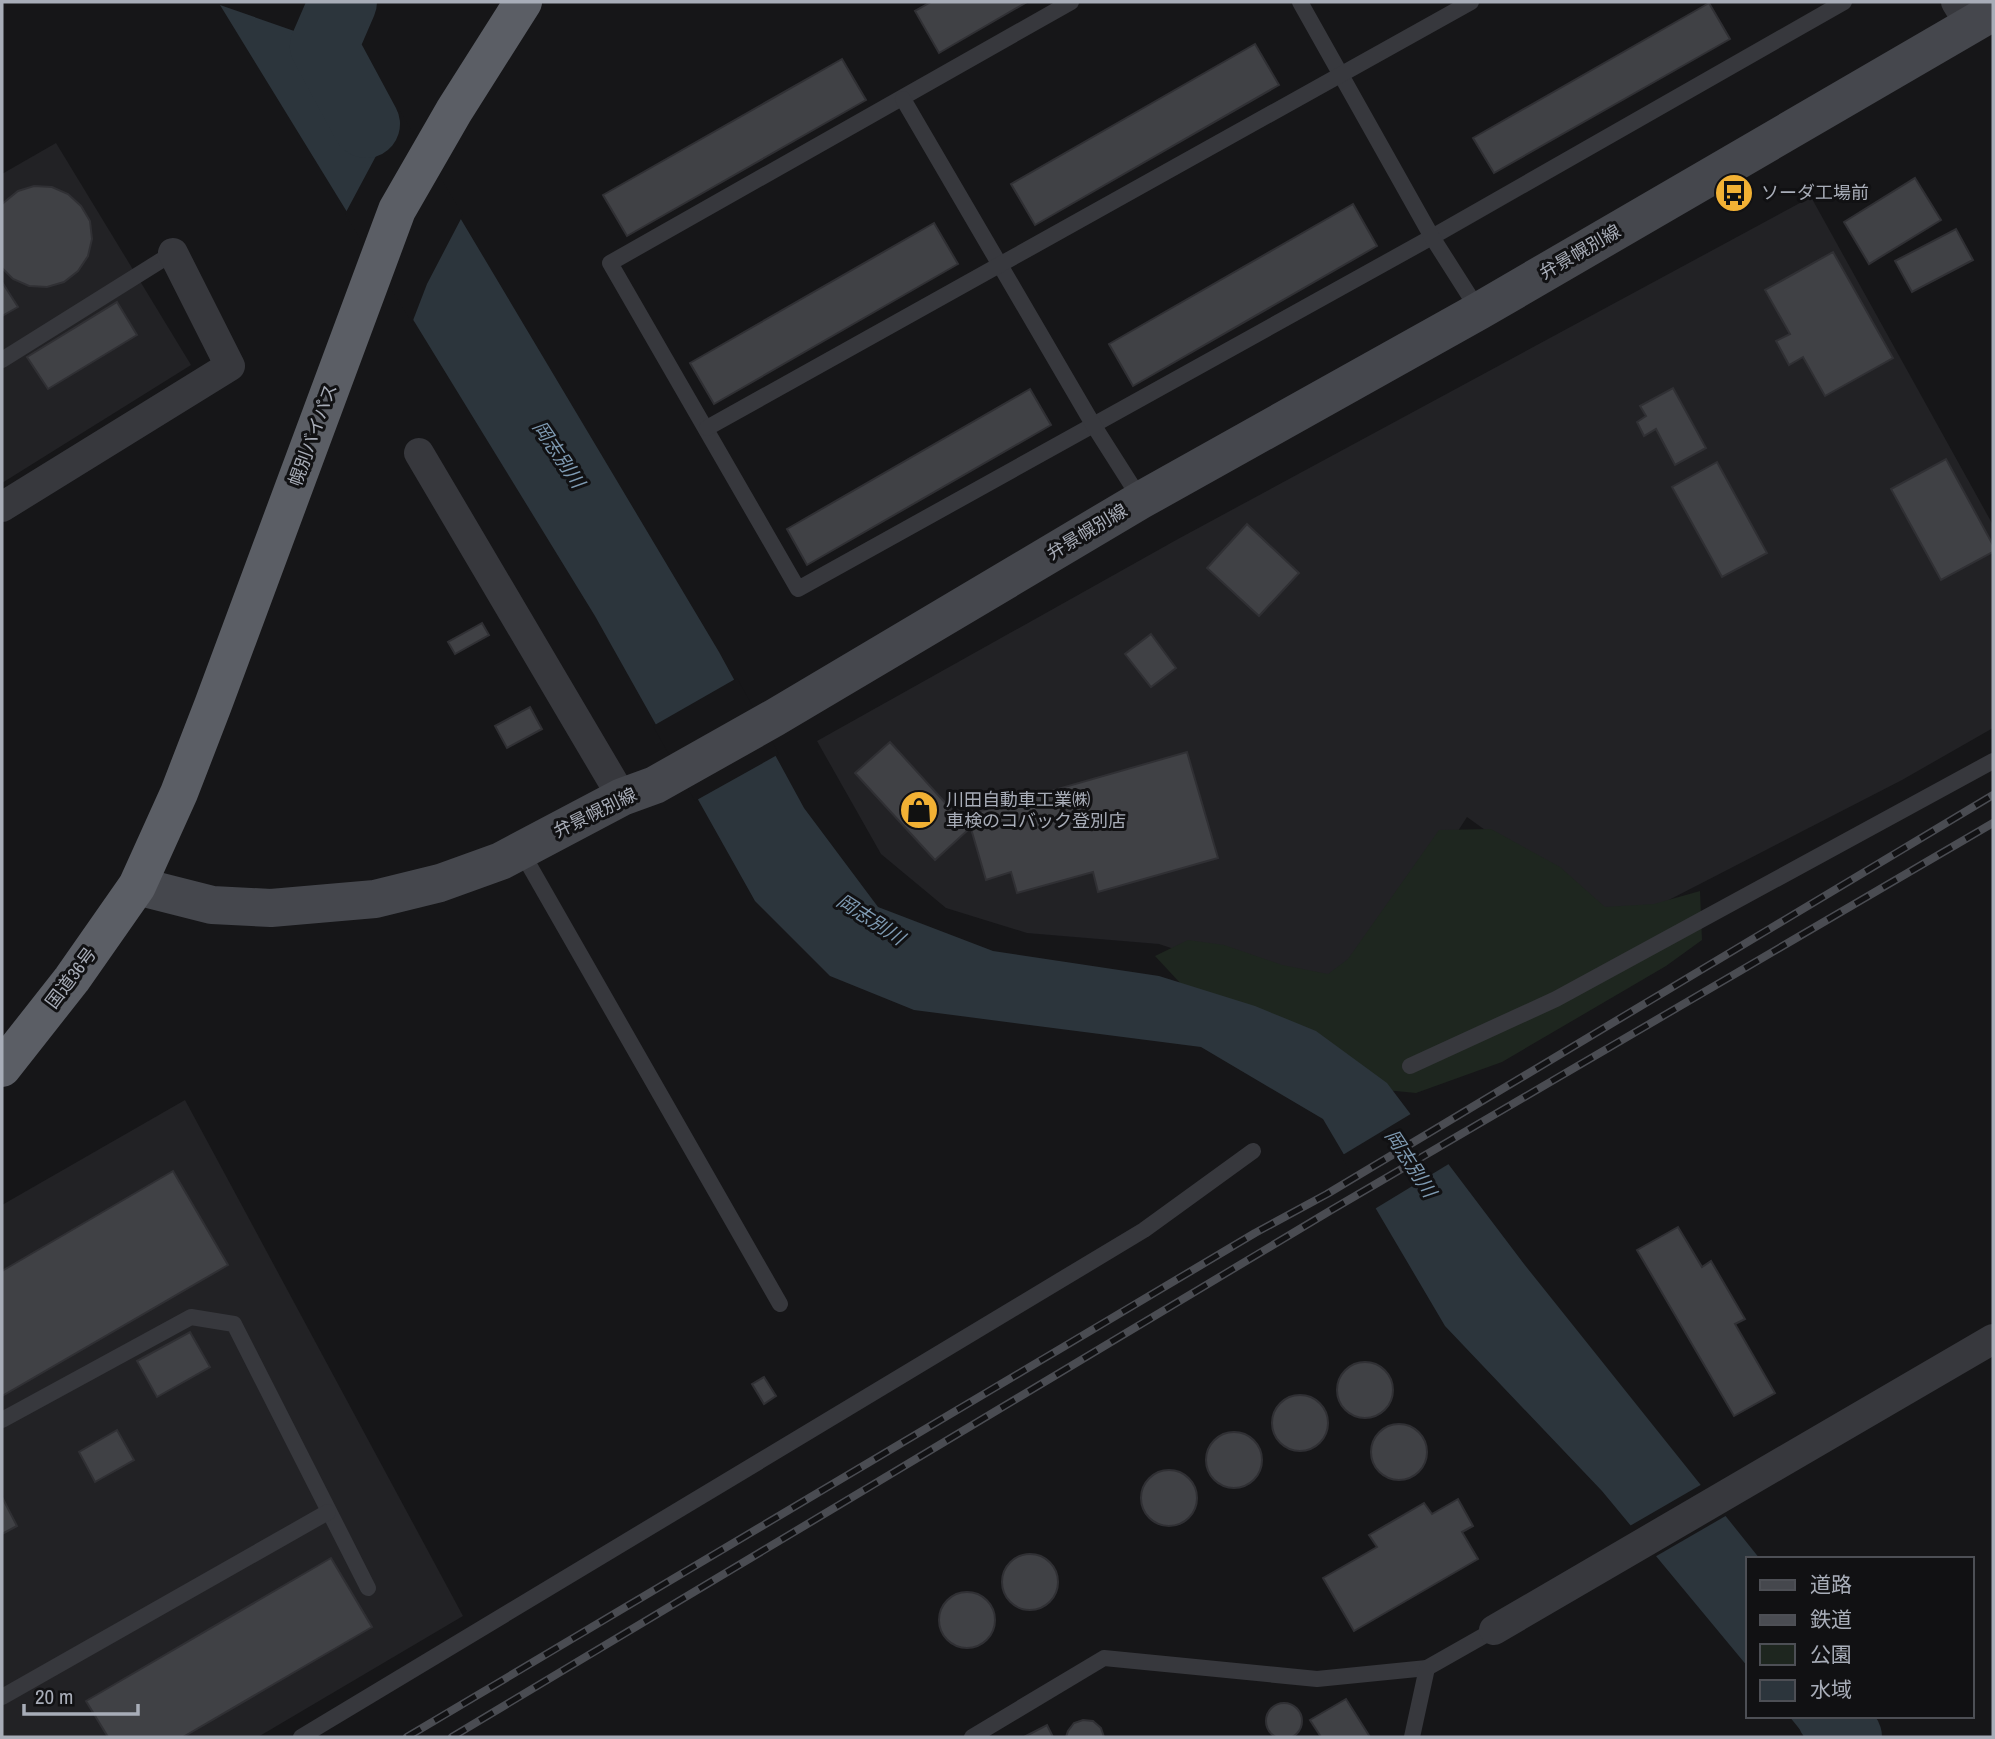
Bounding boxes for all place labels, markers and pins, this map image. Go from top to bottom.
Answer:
bus stop icon: ソーダ工場前 [1713,172,1755,214]
place label: ソーダ工場前 [1761,180,1869,205]
place label: 川田自動車工業㈱ 車検のコバック登別店 [946,787,1126,833]
shop icon: 川田自動車工業㈱ 車検のコバック登別店 [898,789,940,831]

